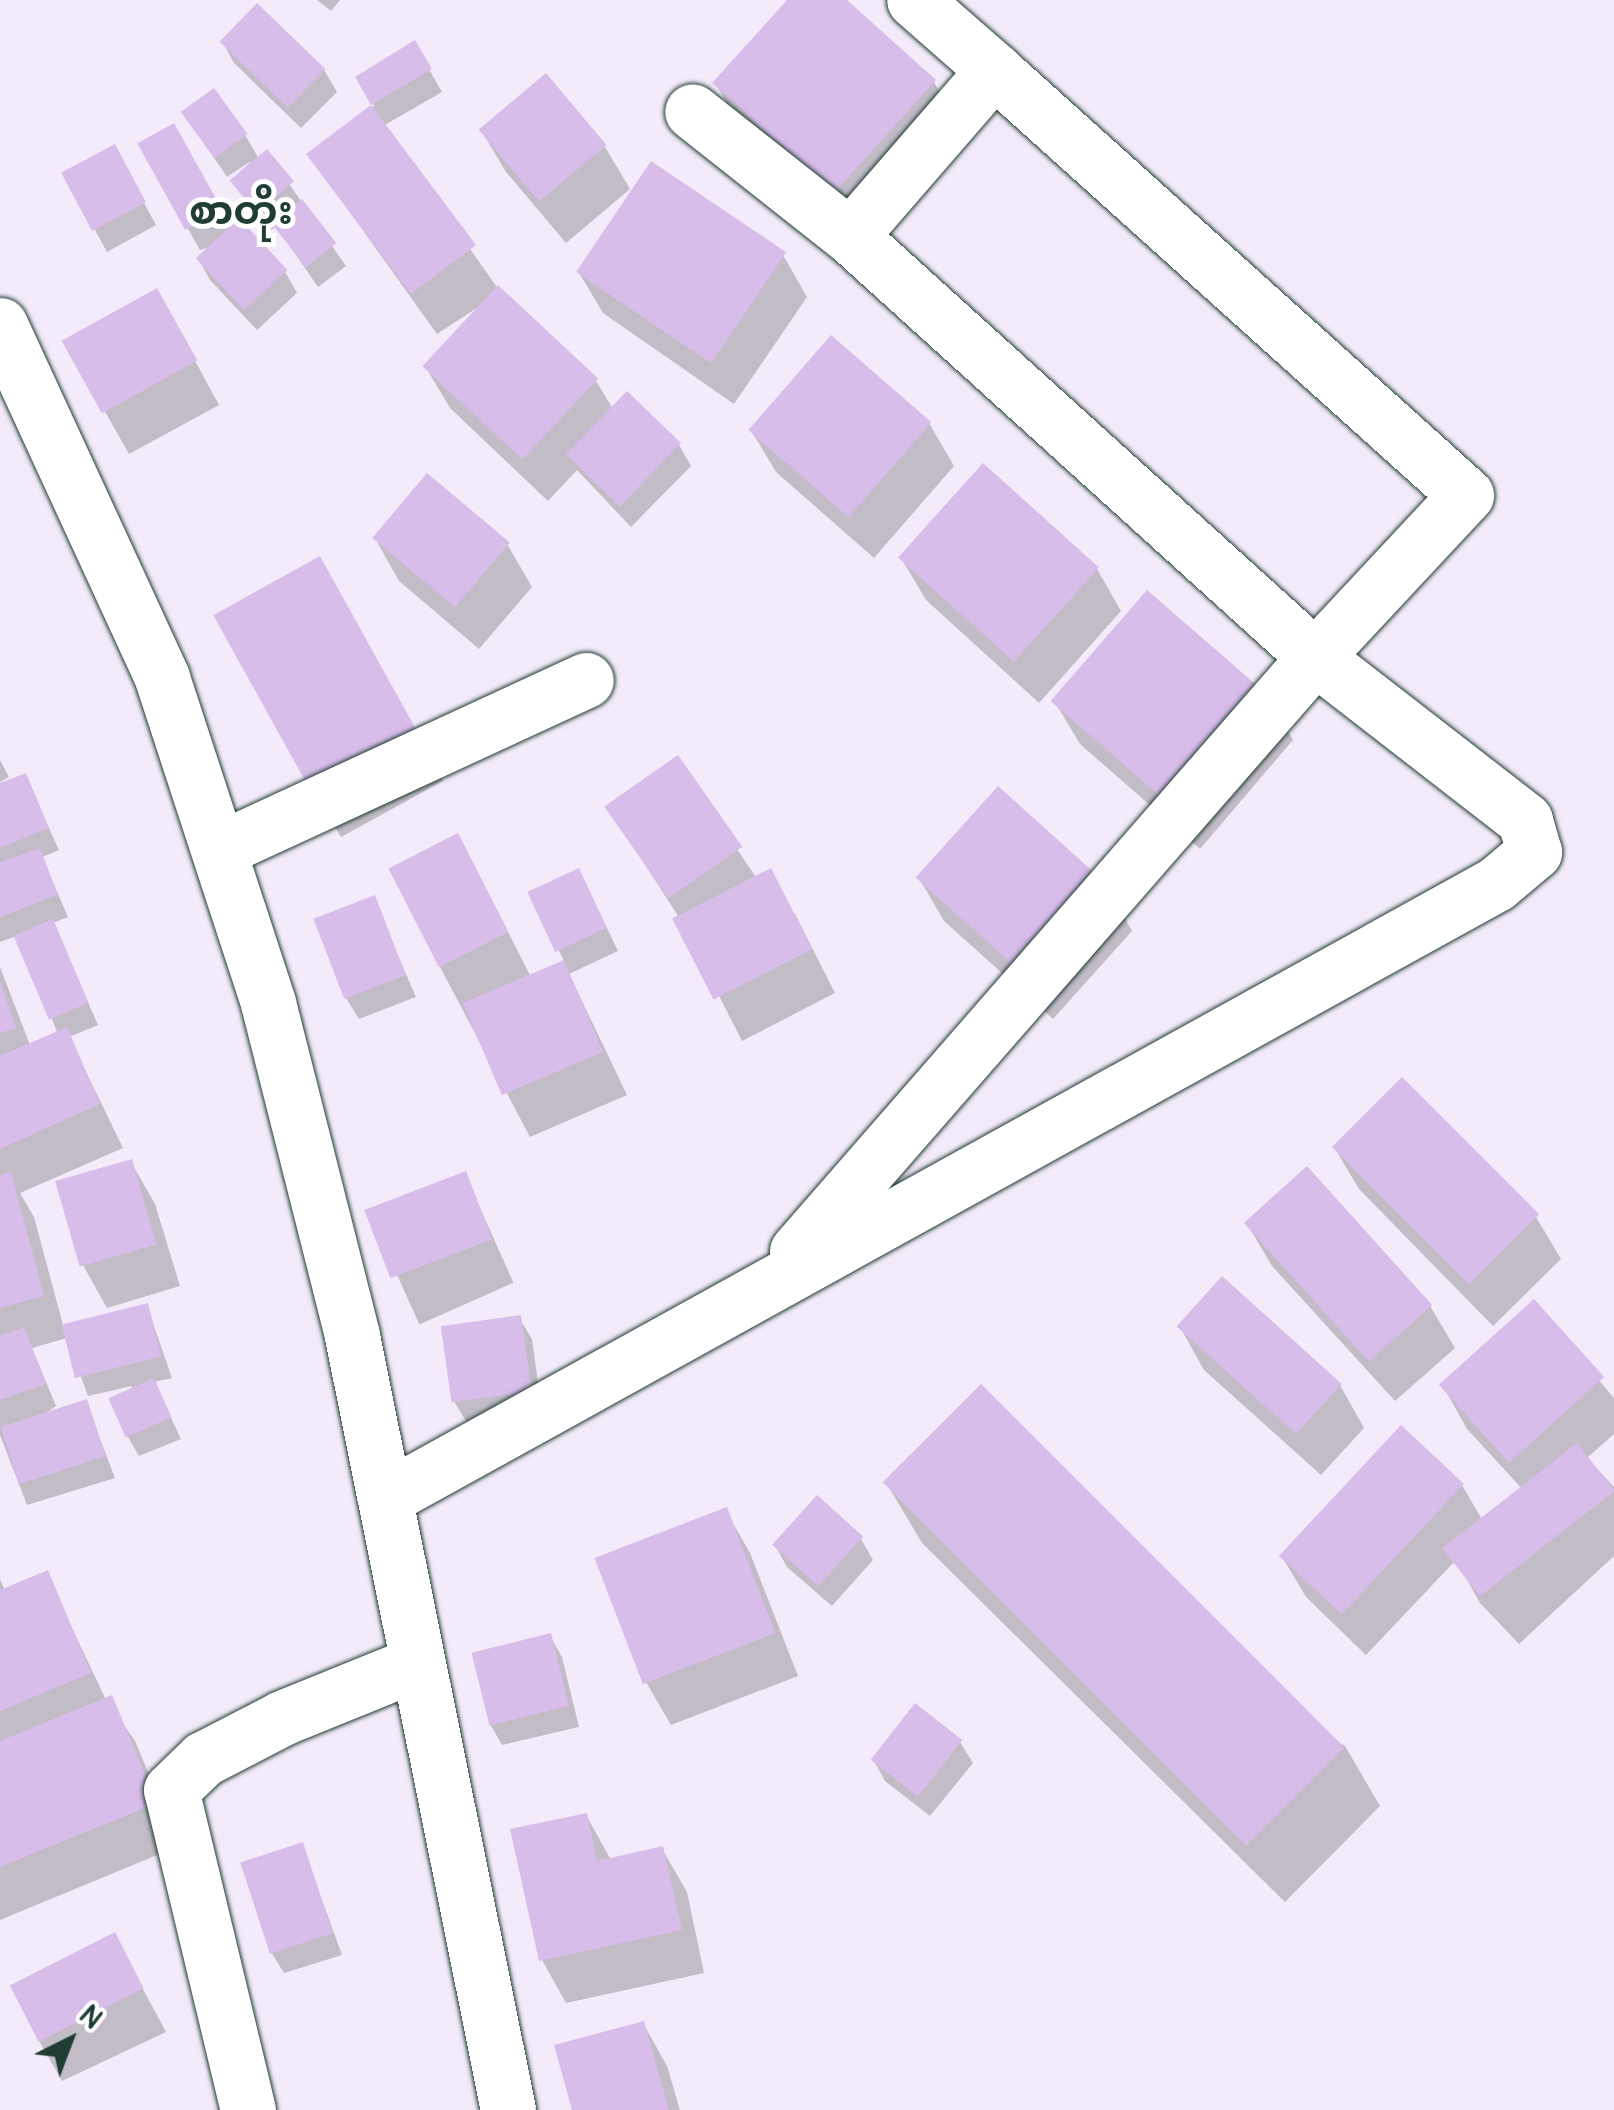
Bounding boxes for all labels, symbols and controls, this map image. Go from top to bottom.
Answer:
district label: စာတိုး [189,188,293,236]
north arrow [20,1990,120,2090]
text: N [72,1998,109,2037]

